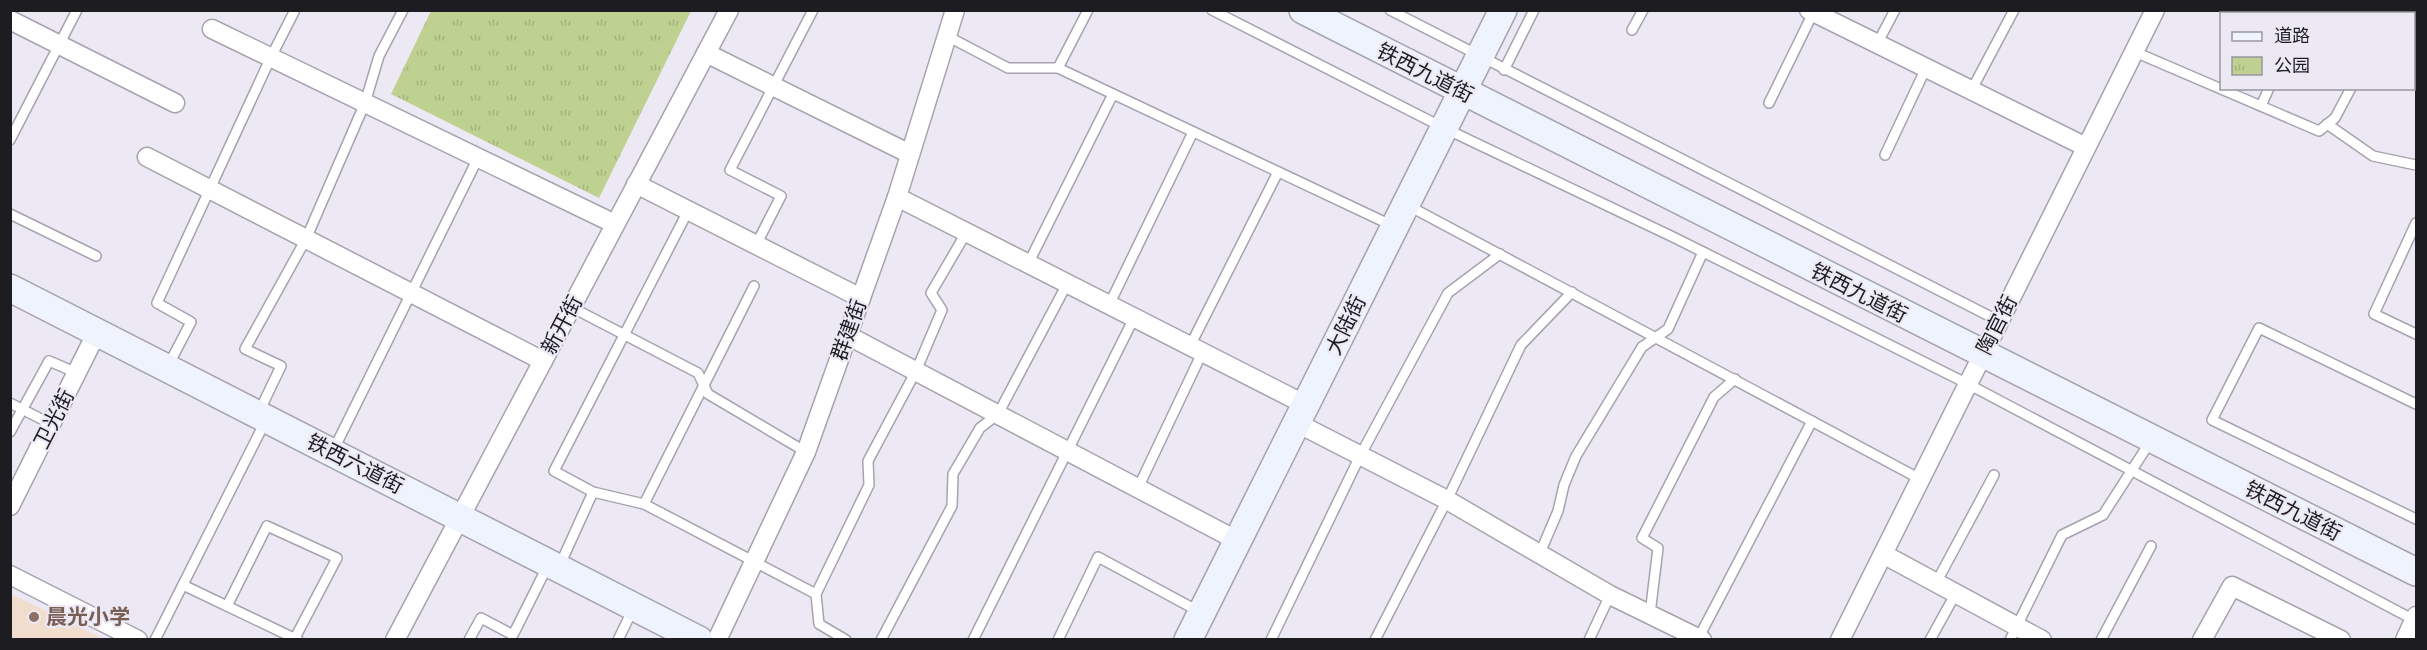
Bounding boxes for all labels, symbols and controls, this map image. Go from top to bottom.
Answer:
legend [2220,12,2415,90]
text: 道路 [2274,24,2310,47]
street label: 铁西九道街 [1373,37,1478,108]
text: 公园 [2274,54,2310,77]
street label: 铁西九道街 [1807,257,1912,328]
street label: 新开街 [535,291,587,358]
street label: 大陆街 [1320,291,1371,359]
street label: 陶官街 [1970,291,2022,359]
street label: 群建街 [825,296,871,364]
street label: 卫光街 [27,385,79,453]
street label: 铁西六道街 [303,428,408,499]
street label: 铁西九道街 [2241,475,2346,546]
place label: 晨光小学 [46,603,130,629]
marker: 晨光小学 [27,610,41,624]

